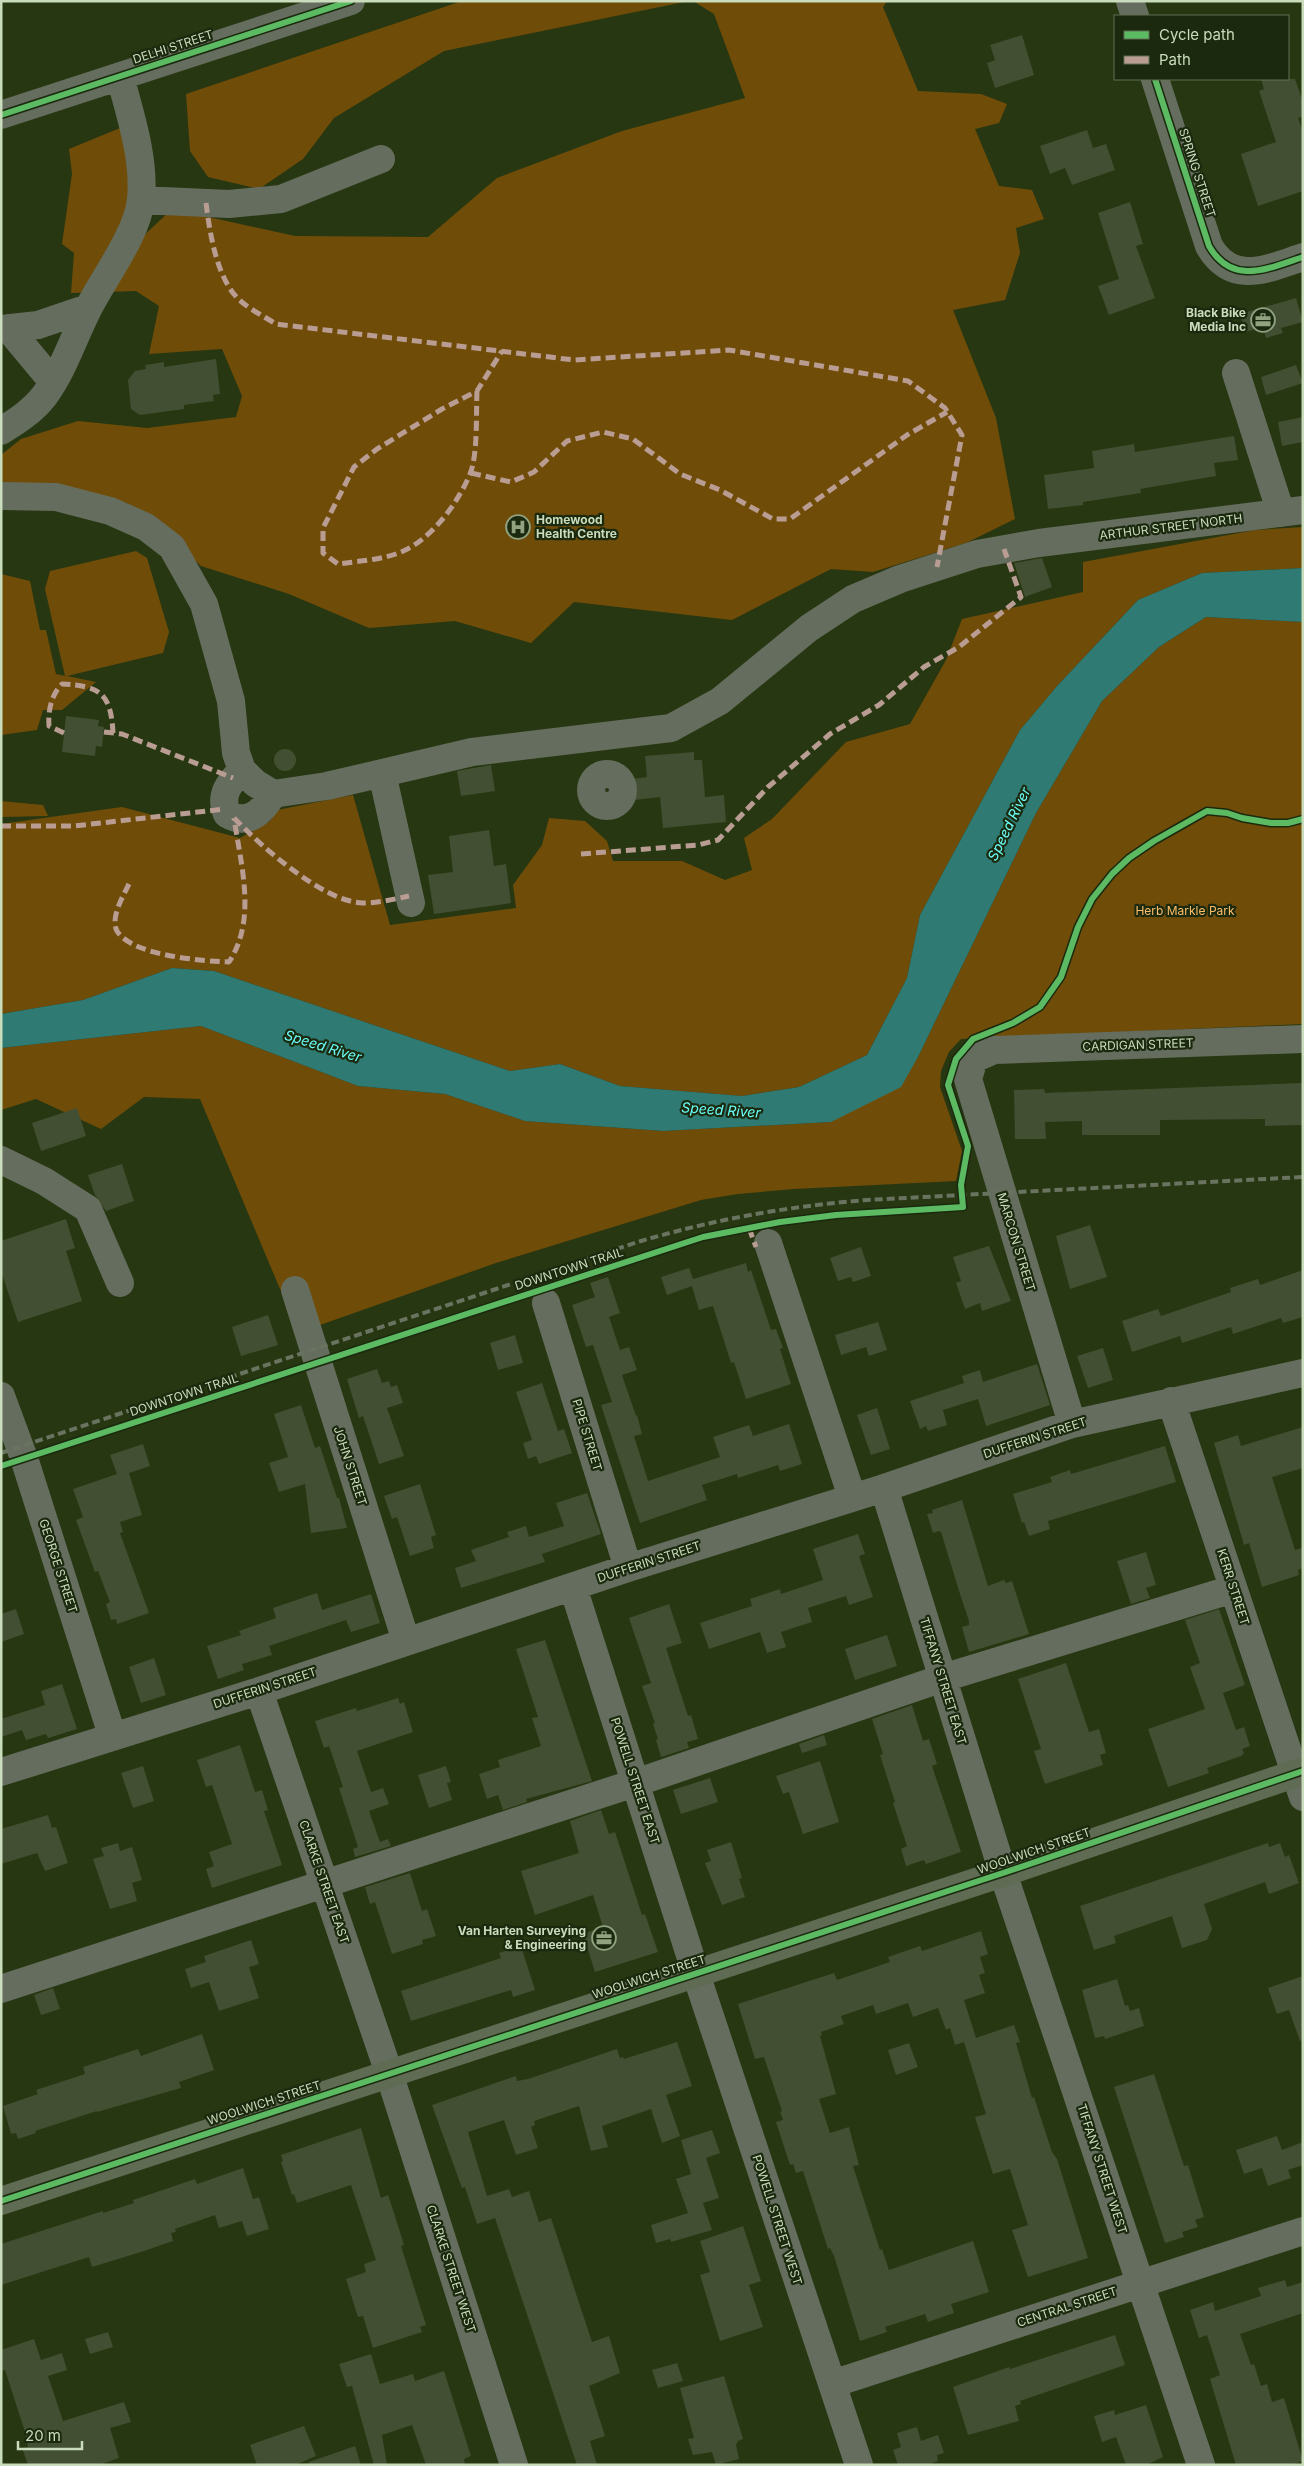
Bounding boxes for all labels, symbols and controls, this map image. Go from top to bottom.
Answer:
legend [1114,15,1289,80]
text: Cycle path [1159,25,1235,44]
street label: DELHI STREET [131,26,215,67]
text: Path [1159,50,1191,69]
street label: SPRING STREET [1176,126,1219,220]
place label: Black Bike Media Inc [1186,305,1246,334]
office icon: Black Bike Media Inc [1250,307,1276,333]
street label: ARTHUR STREET NORTH [1099,510,1243,543]
place label: Homewood Health Centre [536,512,617,541]
hospital icon: Homewood Health Centre [505,514,531,540]
water label: Speed River [983,784,1034,863]
park label: Herb Markle Park [1135,903,1235,918]
water label: Speed River [283,1026,364,1065]
street label: CARDIGAN STREET [1082,1035,1194,1054]
water label: Speed River [681,1098,762,1121]
street label: MARCON STREET [994,1191,1039,1293]
street label: DOWNTOWN TRAIL [513,1244,625,1293]
street label: DOWNTOWN TRAIL [128,1370,240,1419]
street label: PIPE STREET [569,1397,606,1473]
street label: DUFFERIN STREET [981,1414,1089,1461]
street label: JOHN STREET [331,1424,370,1508]
street label: GEORGE STREET [36,1517,81,1615]
street label: DUFFERIN STREET [595,1538,703,1585]
street label: KERR STREET [1214,1547,1253,1627]
street label: TIFFANY STREET EAST [917,1615,970,1747]
street label: DUFFERIN STREET [211,1664,319,1711]
street label: POWELL STREET EAST [608,1716,663,1846]
street label: CLARKE STREET EAST [296,1818,353,1946]
street label: WOOLWICH STREET [975,1824,1092,1877]
place label: Van Harten Surveying & Engineering [458,1923,586,1952]
office icon: Van Harten Surveying & Engineering [591,1925,617,1951]
street label: WOOLWICH STREET [590,1951,708,2002]
street label: WOOLWICH STREET [205,2077,323,2128]
street label: TIFFANY STREET WEST [1074,2102,1131,2236]
street label: POWELL STREET WEST [749,2153,806,2287]
street label: CLARKE STREET WEST [424,2203,479,2335]
street label: CENTRAL STREET [1015,2283,1119,2330]
scale bar [18,2418,81,2450]
text: 20 m [25,2426,61,2445]

